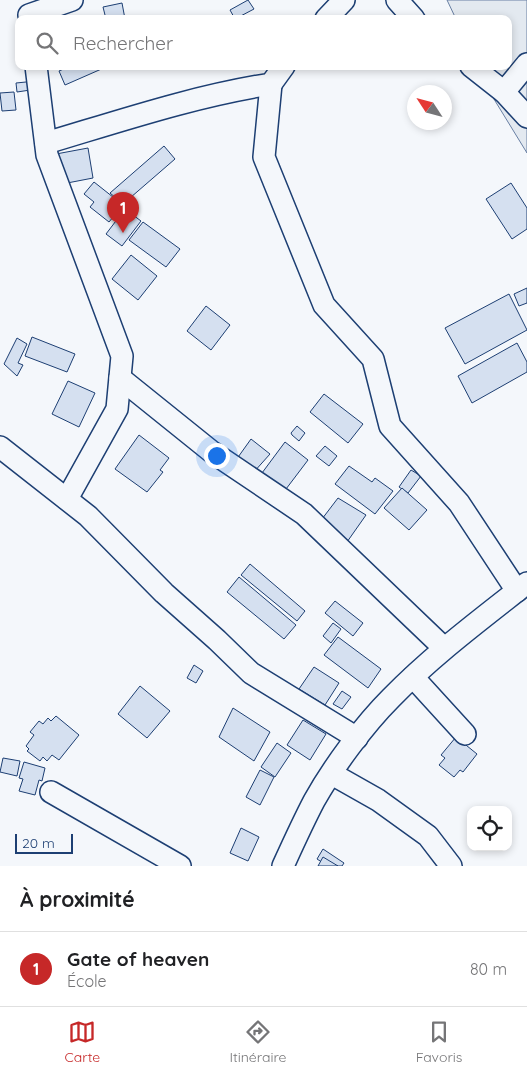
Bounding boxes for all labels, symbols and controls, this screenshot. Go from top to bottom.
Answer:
search box [15,15,512,70]
icon: search [33,29,61,57]
text: Rechercher [73,31,173,55]
north arrow [407,85,452,130]
pin: 1 [107,192,139,233]
your location [204,443,230,469]
map controls [467,806,512,851]
button: locate [467,806,512,851]
scale bar [15,831,72,854]
text: 20 m [22,834,55,852]
text: À proximité [20,886,135,912]
text: Gate of heaven [67,947,209,971]
text: 1 [33,959,39,979]
text: 80 m [470,959,507,979]
text: École [67,971,107,991]
tab: Carte [65,1018,100,1066]
tab: Itinéraire [229,1018,286,1066]
tab: Favoris [416,1018,462,1066]

